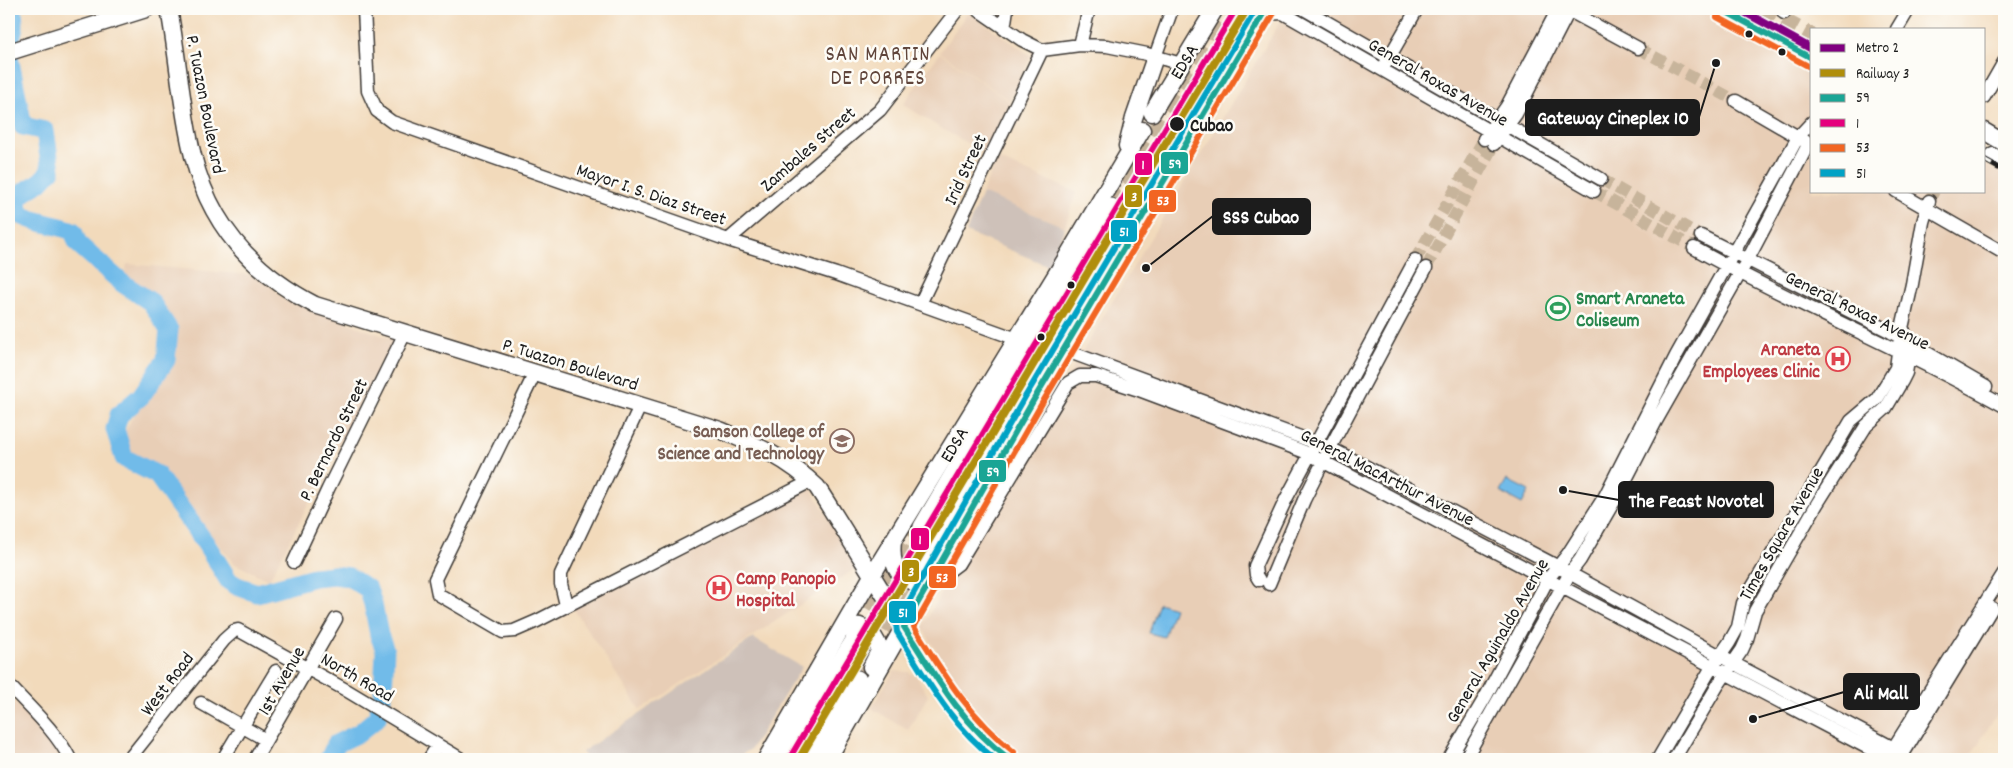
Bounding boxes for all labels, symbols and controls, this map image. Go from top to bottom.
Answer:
legend [1810,28,1986,192]
unlabelled marker [1744,29,1754,39]
street label: P. Tuazon Boulevard [177,33,230,176]
street label: General Roxas Avenue [1362,33,1512,135]
text: Metro 2 [1856,38,1899,60]
street label: EDSA [1165,40,1207,86]
district label: SAN MARTIN DE PORRES [825,41,931,95]
unlabelled marker [1777,47,1787,57]
text: Railway 3 [1856,64,1910,86]
text: 59 [1856,88,1870,110]
callout: Gateway Cineplex 10 [1526,100,1699,135]
street label: Zambales Street [756,101,863,200]
text: Gateway Cineplex 10 [1537,106,1689,134]
place label: Cubao [1190,114,1234,141]
text: 1 [1856,114,1859,136]
marker: Cubao [1168,115,1186,133]
street label: Irid Street [939,130,995,211]
text: 53 [1856,138,1870,160]
line badge: 59 [1160,151,1189,175]
line badge: 1 [1134,152,1153,176]
text: 59 [1169,155,1181,175]
text: 1 [1141,156,1145,176]
street label: Mayor I. S. Diaz Street [572,158,729,235]
text: 51 [1856,164,1866,186]
line badge: 3 [1124,184,1143,208]
text: 3 [1131,188,1137,208]
line badge: 53 [1148,189,1177,213]
text: 53 [1157,192,1169,212]
callout: SSS Cubao [1213,199,1310,234]
text: SSS Cubao [1223,205,1299,233]
line badge: 51 [1110,219,1138,243]
text: 51 [1119,223,1129,243]
street label: General Roxas Avenue [1780,265,1933,359]
unlabelled marker [1066,280,1076,290]
place label: Smart Araneta Coliseum [1576,287,1685,336]
sports icon: Smart Araneta Coliseum [1545,295,1571,321]
unlabelled marker [1036,332,1046,342]
street label: P. Tuazon Boulevard [499,333,641,400]
place label: Araneta Employees Clinic [1703,338,1821,387]
hospital icon: Araneta Employees Clinic [1825,346,1851,372]
street label: P. Bernardo Street [294,375,376,506]
place label: Samson College of Science and Technology [658,420,825,469]
street label: EDSA [935,423,977,469]
street label: General MacArthur Avenue [1295,423,1478,535]
school or university icon: Samson College of Science and Technology [829,428,855,454]
line badge: 59 [978,459,1007,483]
text: 59 [987,463,999,483]
street label: Times Square Avenue [1734,463,1832,607]
callout: The Feast Novotel [1619,482,1773,517]
text: The Feast Novotel [1629,489,1764,517]
line badge: 1 [910,527,930,551]
text: 1 [918,531,922,551]
street label: General Aguinaldo Avenue [1441,554,1557,729]
line badge: 3 [901,559,920,583]
text: 3 [908,563,914,583]
line badge: 53 [928,565,957,589]
place label: Camp Panopio Hospital [736,567,836,616]
text: 53 [936,569,948,589]
hospital icon: Camp Panopio Hospital [706,575,732,601]
line badge: 51 [888,600,917,624]
text: 51 [898,604,908,624]
street label: 1st Avenue [252,642,314,721]
street label: North Road [315,647,398,711]
street label: West Road [135,648,202,723]
callout: Ali Mall [1844,674,1919,709]
text: Ali Mall [1854,681,1909,709]

